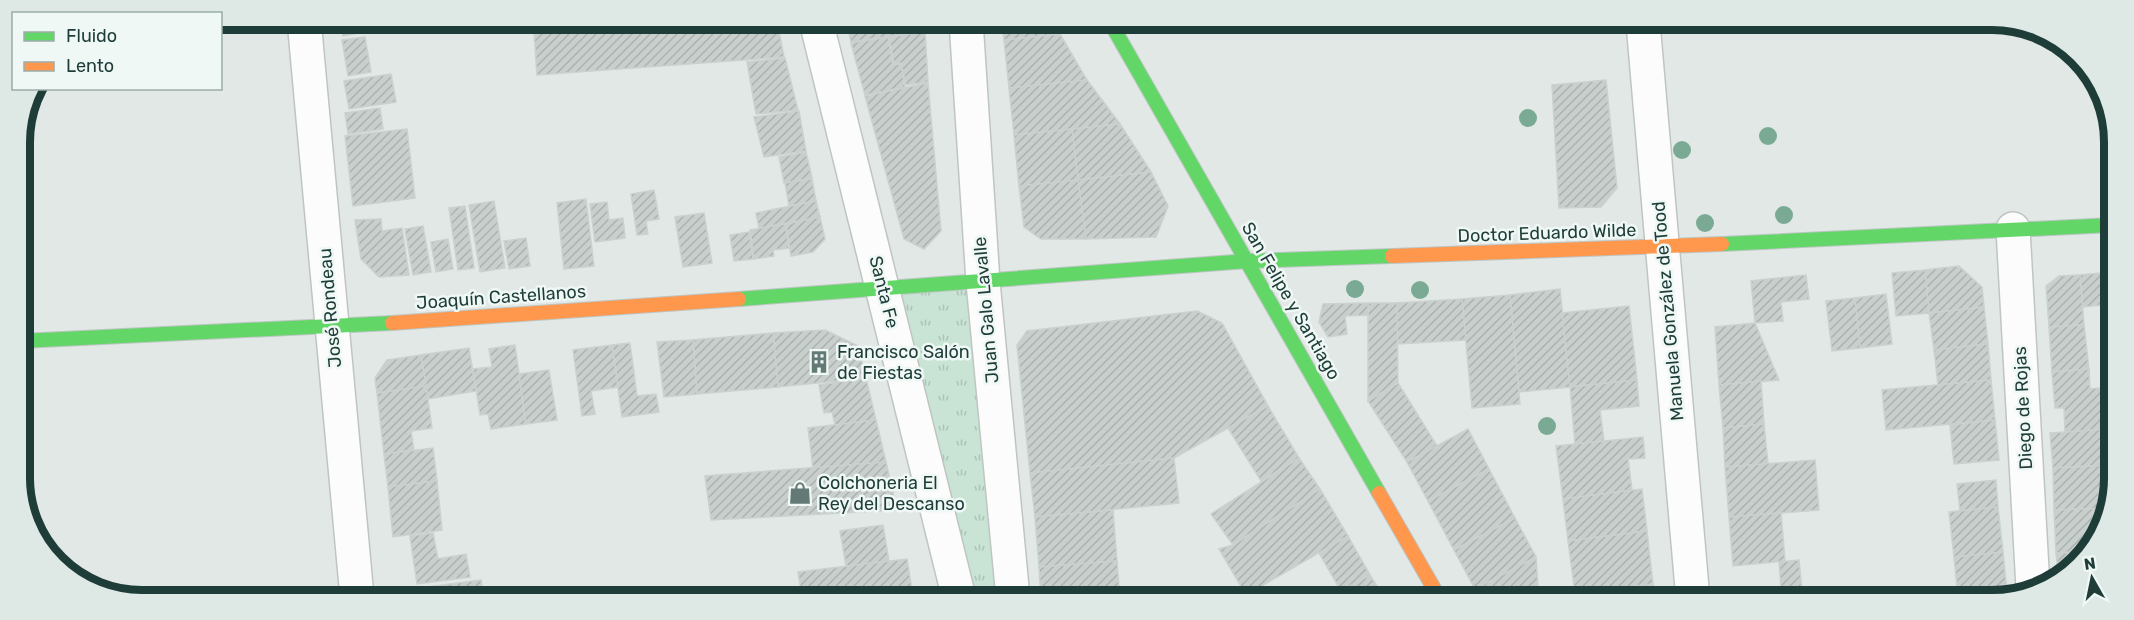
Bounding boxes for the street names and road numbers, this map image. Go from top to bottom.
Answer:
street label: Manuela González de Tood [1647,200,1689,422]
street label: San Felipe y Santiago [1237,218,1345,384]
street label: Doctor Eduardo Wilde [1457,219,1637,247]
street label: Juan Galo Lavalle [969,236,1003,384]
street label: José Rondeau [314,247,346,369]
street label: Santa Fe [864,254,904,330]
street label: Joaquín Castellanos [415,280,587,314]
street label: Diego de Rojas [2009,346,2037,470]

